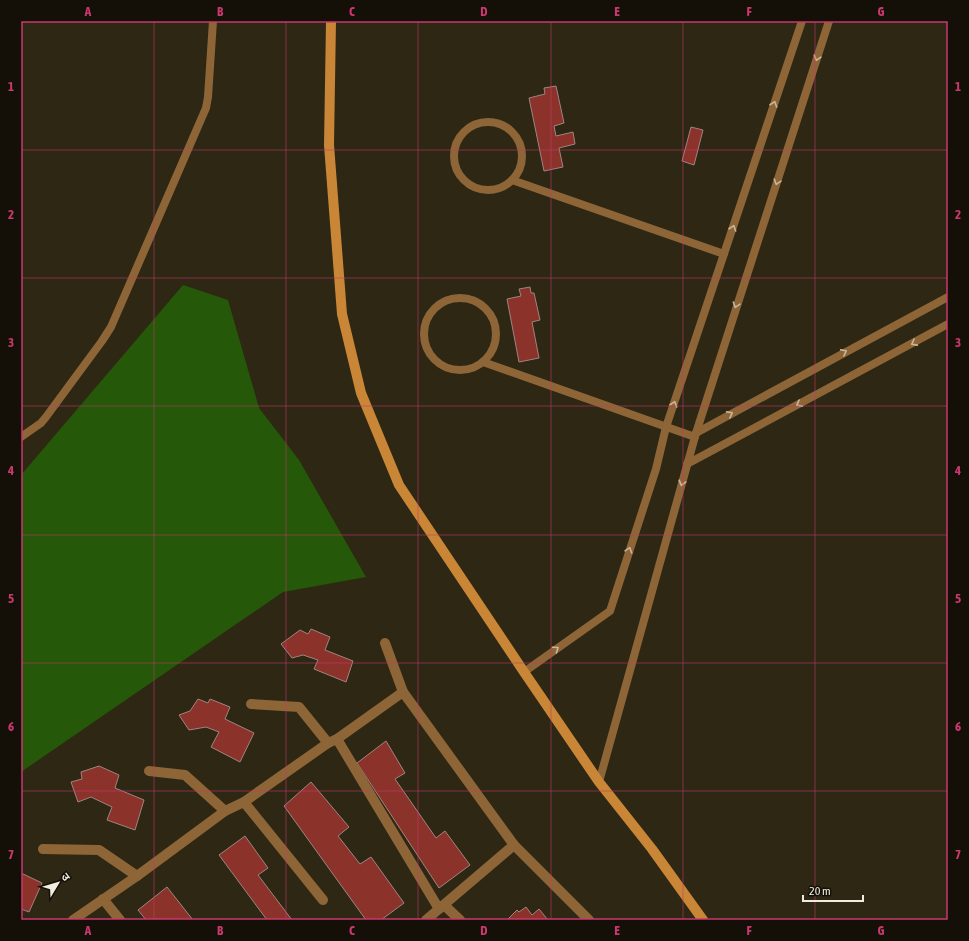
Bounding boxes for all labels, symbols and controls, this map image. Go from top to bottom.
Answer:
text: A [84,4,92,19]
text: B [217,4,224,19]
text: C [349,4,355,19]
text: D [480,4,488,19]
text: E [614,4,620,19]
text: F [746,4,752,19]
text: G [878,4,885,19]
one-way arrow [813,54,822,61]
text: 1 [8,79,14,94]
text: 1 [955,79,961,94]
one-way arrow [769,101,778,108]
one-way arrow [773,178,781,185]
text: 2 [8,207,14,222]
text: 2 [955,207,961,222]
one-way arrow [728,224,737,231]
one-way arrow [733,302,741,309]
text: 3 [8,335,14,350]
text: 3 [955,335,961,350]
one-way arrow [910,338,918,346]
one-way arrow [840,350,848,357]
one-way arrow [796,399,803,407]
one-way arrow [669,401,678,408]
one-way arrow [726,411,733,419]
text: 4 [7,463,14,478]
text: 4 [954,463,961,478]
one-way arrow [678,479,687,486]
one-way arrow [624,547,633,554]
text: 5 [8,591,14,606]
text: 5 [955,591,961,606]
one-way arrow [551,647,558,654]
text: 6 [8,719,14,734]
text: 6 [955,719,961,734]
text: 7 [8,847,14,862]
text: 7 [955,847,961,862]
north arrow [38,863,78,903]
text: उ [59,871,73,884]
scale bar [803,877,863,903]
text: 20 m [809,884,831,898]
text: A [84,923,92,938]
text: B [217,923,224,938]
text: C [349,923,355,938]
text: D [480,923,488,938]
text: E [614,923,620,938]
text: F [746,923,752,938]
text: G [878,923,885,938]

